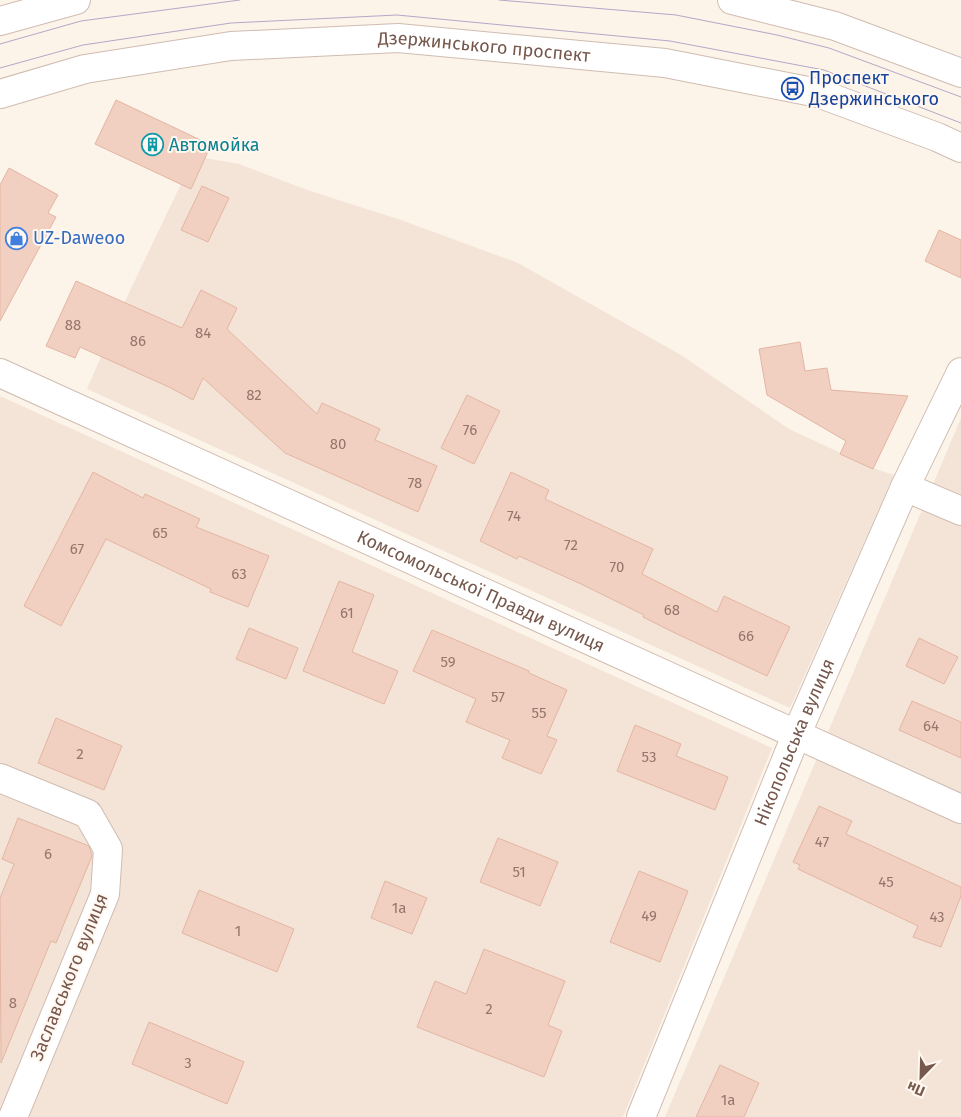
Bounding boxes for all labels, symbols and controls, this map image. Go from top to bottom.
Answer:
street label: Дзержинського проспект [376,27,592,67]
place label: Проспект Дзержинського [808,67,939,110]
bus stop icon: Проспект Дзержинського [781,76,805,100]
building icon: Автомойка [141,133,165,157]
place label: Автомойка [169,134,260,156]
shop icon: UZ-Daweoo [5,226,29,250]
place label: UZ-Daweoo [33,227,125,249]
house number: 88 [65,316,81,334]
house number: 84 [195,324,211,342]
house number: 86 [130,332,146,350]
house number: 82 [246,386,262,404]
house number: 76 [463,421,477,439]
house number: 80 [330,435,346,453]
house number: 78 [408,474,422,492]
house number: 74 [507,507,521,525]
house number: 65 [152,524,168,542]
street label: Комсомольської Правди вулиця [354,525,608,657]
house number: 72 [564,536,578,554]
house number: 67 [70,540,84,558]
house number: 70 [610,558,624,576]
house number: 63 [231,565,247,583]
house number: 68 [664,601,680,619]
house number: 61 [340,604,354,622]
house number: 66 [738,627,754,645]
house number: 59 [440,653,456,671]
street label: Нікопольська вулиця [749,655,839,829]
house number: 57 [491,688,505,706]
house number: 55 [532,704,546,722]
house number: 64 [923,717,939,735]
house number: 2 [76,745,84,763]
house number: 53 [642,748,656,766]
house number: 47 [815,833,829,851]
house number: 6 [44,845,52,863]
house number: 51 [512,863,526,881]
house number: 45 [878,873,894,891]
street label: Заславського вулиця [25,890,113,1064]
house number: 1а [392,899,406,917]
house number: 49 [641,907,657,925]
house number: 43 [929,908,945,926]
house number: 1 [235,922,241,940]
house number: 8 [9,994,17,1012]
house number: 2 [485,1000,493,1018]
north arrow [896,1052,946,1102]
house number: 3 [184,1054,192,1072]
text: Пн [905,1077,927,1100]
house number: 1а [721,1091,735,1109]

